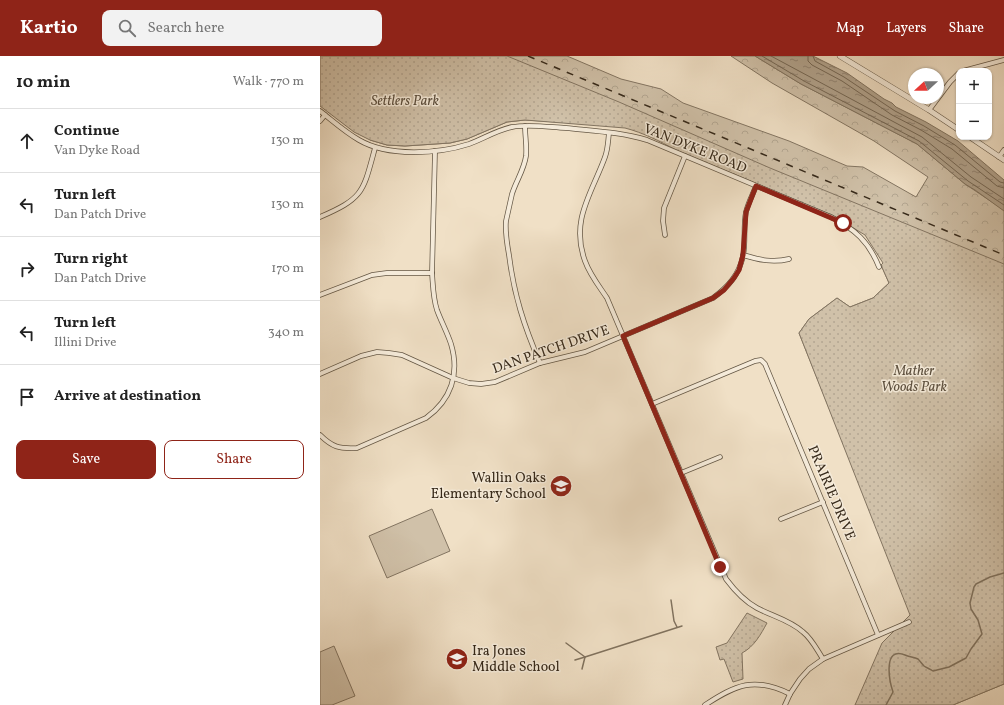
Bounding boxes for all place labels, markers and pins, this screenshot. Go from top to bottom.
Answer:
place label: Wallin Oaks Elementary School [431,469,546,504]
school or university icon: Wallin Oaks Elementary School [548,473,574,499]
place label: Ira Jones Middle School [472,642,560,677]
school or university icon: Ira Jones Middle School [444,646,470,672]

